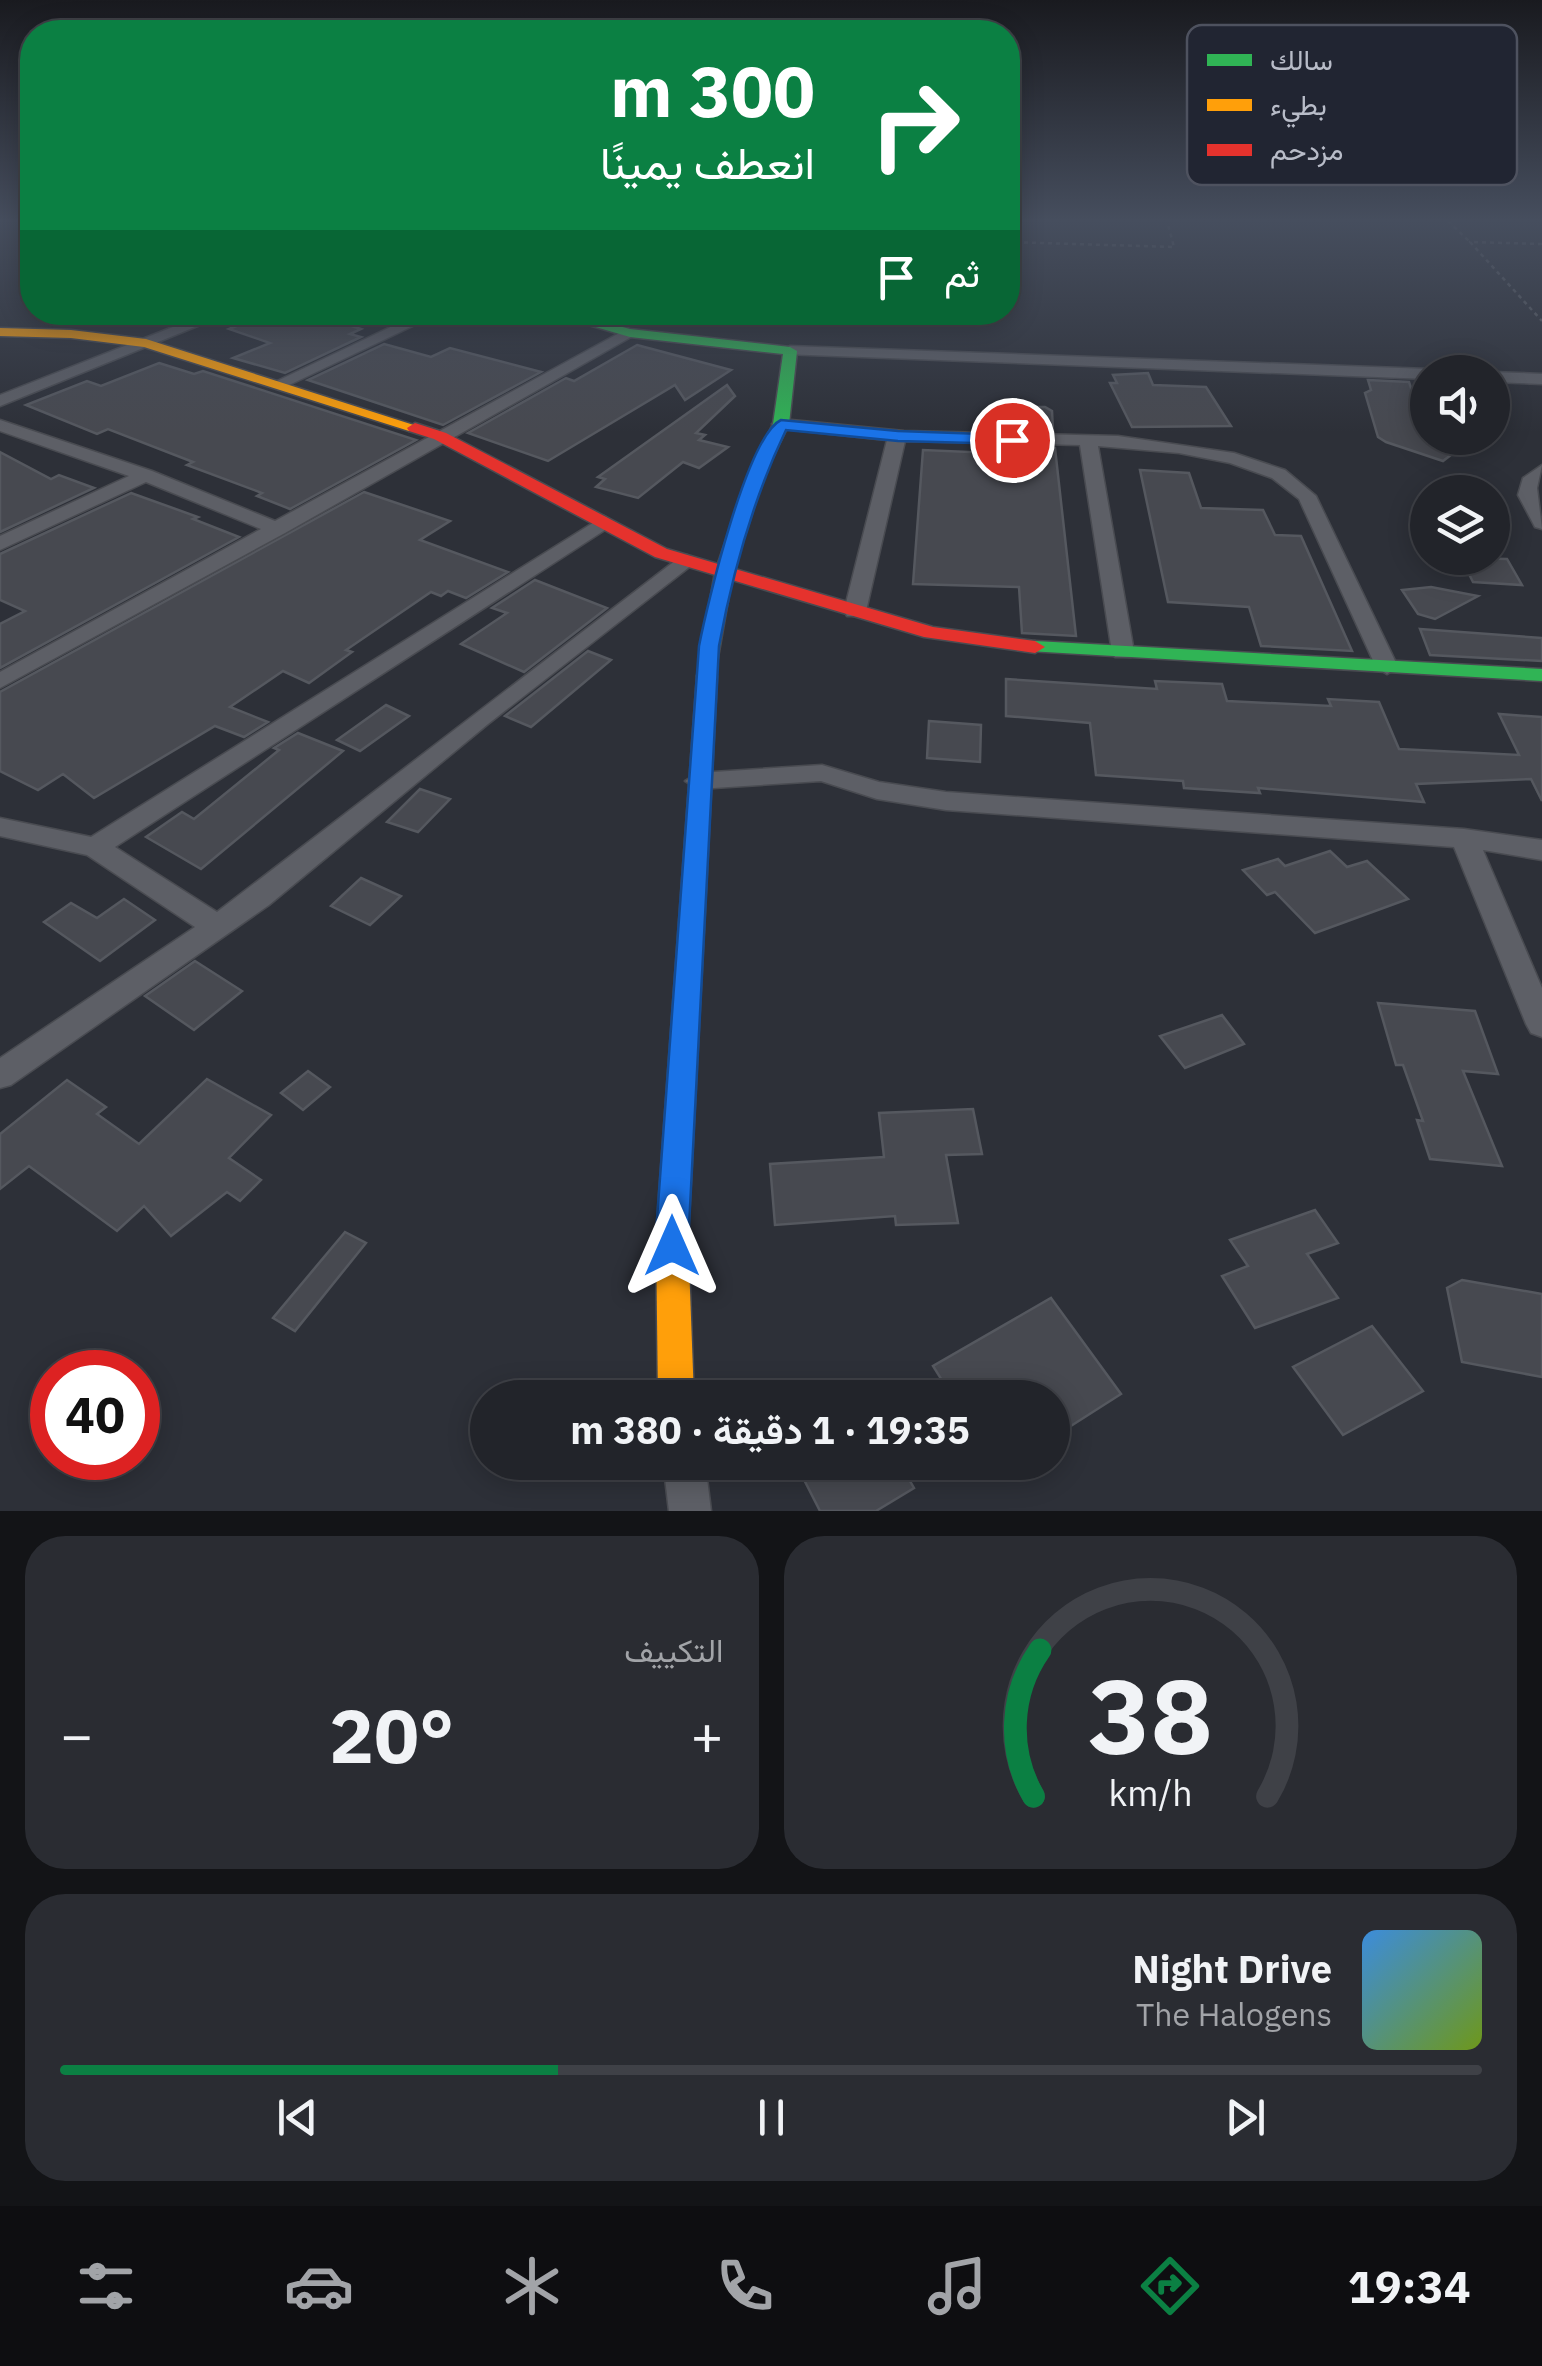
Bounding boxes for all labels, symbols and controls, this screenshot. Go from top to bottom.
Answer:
legend [1187,25,1517,185]
text: سالك [1270,41,1333,78]
text: 300 m [610,45,815,136]
icon: right [850,60,980,190]
text: بطيء [1270,86,1327,128]
text: مزدحم [1270,131,1343,169]
text: انعطف يمينًا [600,133,815,191]
text: ثم [944,248,980,297]
icon: arrive [869,250,924,305]
map controls [1410,355,1510,575]
button: sound [1410,355,1510,455]
pin [970,398,1055,483]
icon: arrive [985,413,1040,468]
button: layers [1410,475,1510,575]
position arrow [620,1194,724,1298]
speed limit sign: 40 [30,1350,160,1480]
text: 19:35 · 1 دقيقة · 380 m [570,1405,970,1454]
text: التكييف [624,1629,724,1671]
text: 38 [1088,1647,1213,1783]
text: 20° [329,1686,454,1784]
text: − [60,1699,93,1770]
text: + [690,1699,723,1770]
text: km/h [1108,1769,1192,1816]
text: Night Drive [1132,1944,1332,1993]
text: The Halogens [1136,1993,1332,2035]
icon: previous [270,2090,325,2145]
icon: pause [744,2090,799,2145]
icon: next [1218,2090,1273,2145]
icon: filters [71,2251,141,2321]
icon: car [284,2251,354,2321]
icon: climate [497,2251,567,2321]
icon: phone [710,2251,780,2321]
icon: music [922,2251,992,2321]
icon: directions [1135,2251,1205,2321]
text: 19:34 [1348,2257,1471,2315]

